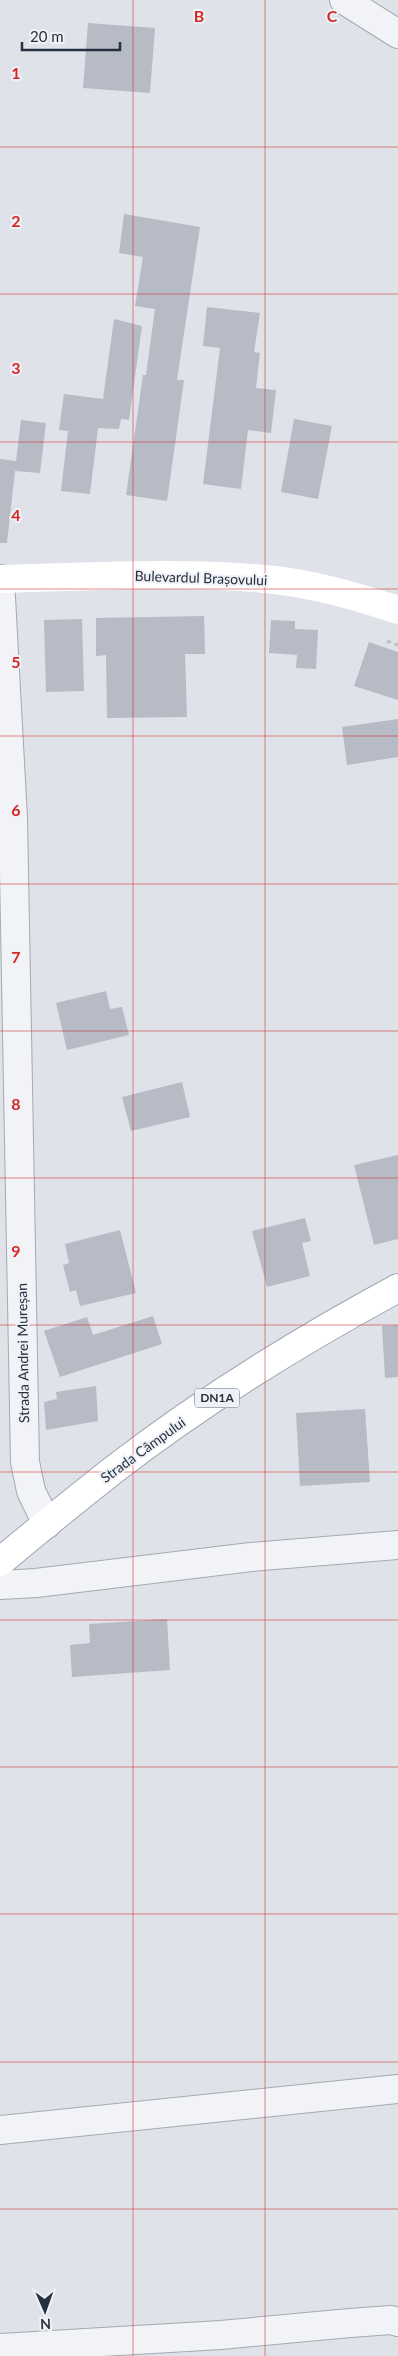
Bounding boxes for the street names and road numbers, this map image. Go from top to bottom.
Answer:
street label: Bulevardul Brașovului [134,567,268,588]
street label: Strada Andrei Mureșan [13,1283,32,1423]
road number: DN1A [194,1389,240,1408]
street label: Strada Câmpului [97,1413,188,1486]

